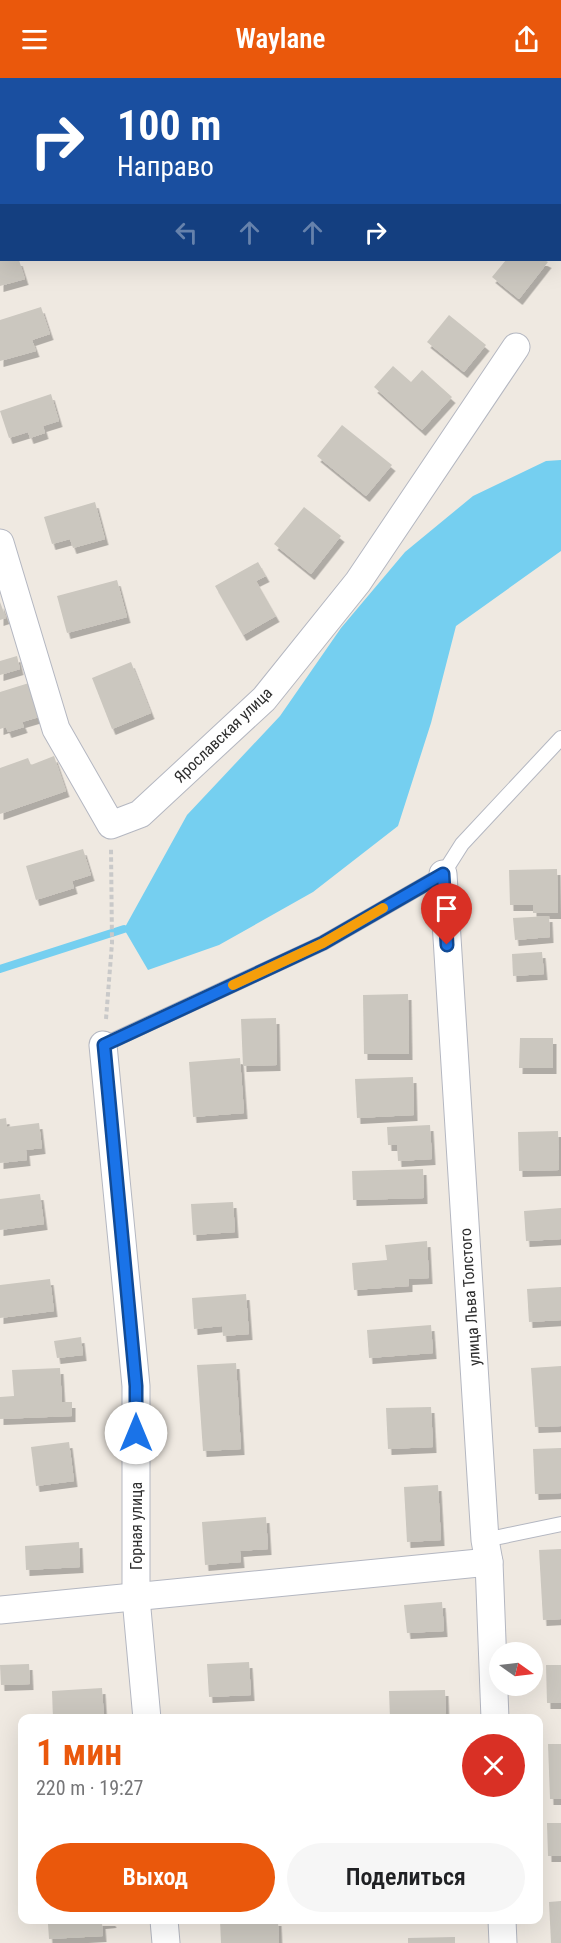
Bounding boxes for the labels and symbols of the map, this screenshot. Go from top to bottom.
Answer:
street label: Ярославская улица [170,683,276,787]
pin [421,883,472,945]
street label: улица Льва Толстого [456,1227,484,1367]
position arrow [104,1401,168,1465]
street label: Горная улица [127,1482,146,1570]
north arrow [489,1642,543,1696]

